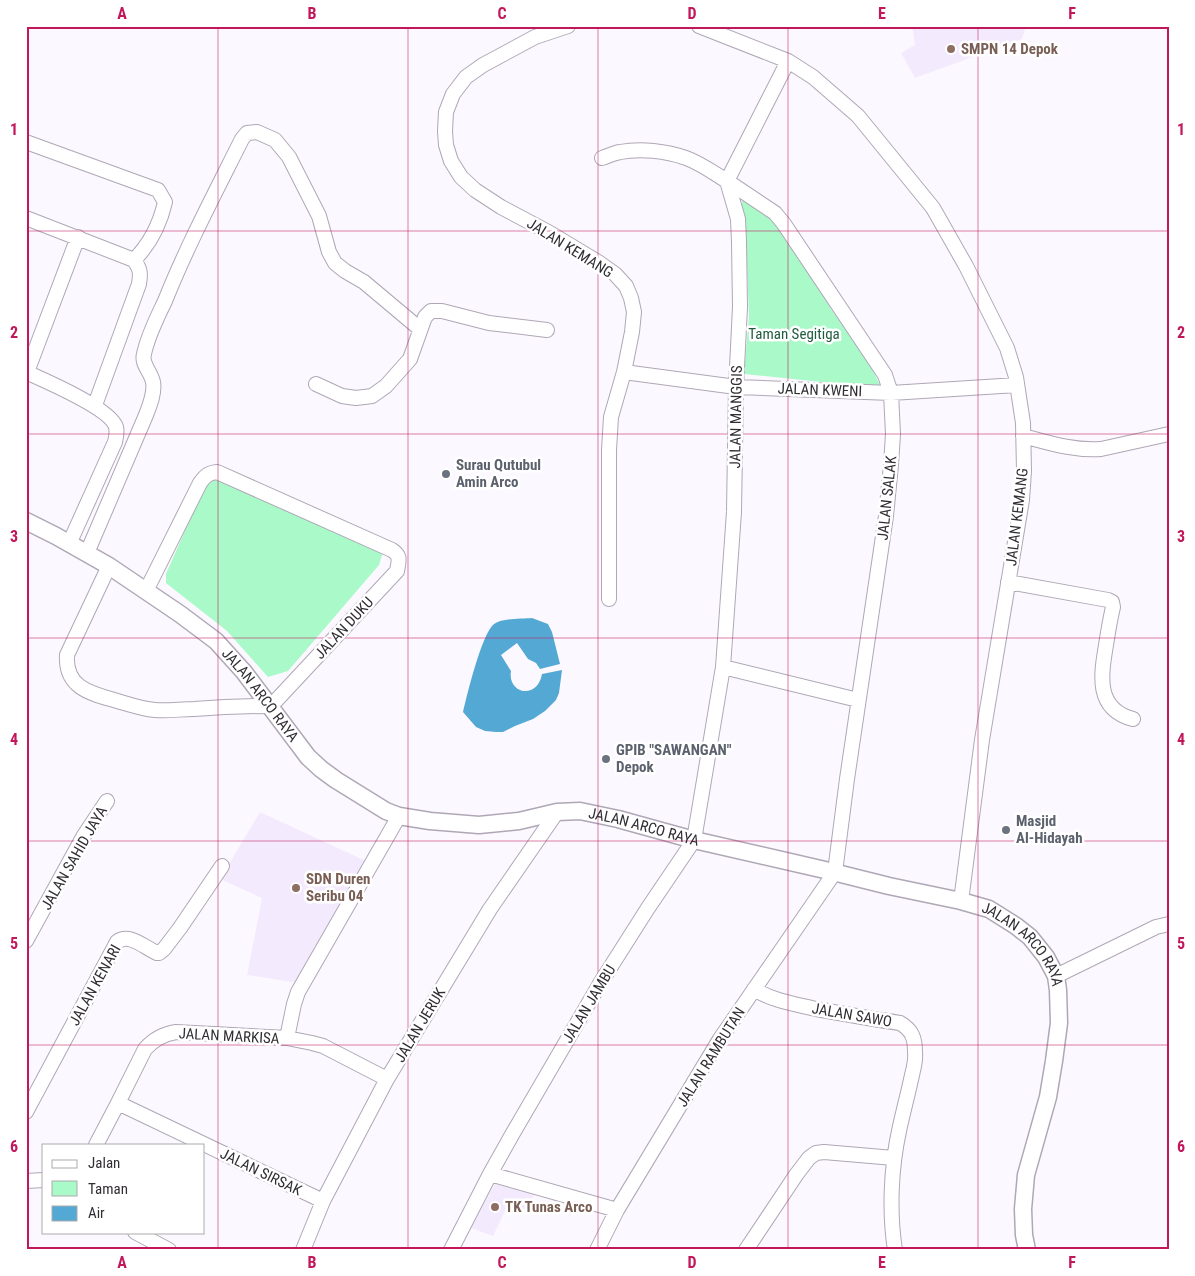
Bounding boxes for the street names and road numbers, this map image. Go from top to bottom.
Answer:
street label: JALAN KEMANG [524,214,616,282]
street label: JALAN MANGGIS [726,365,746,469]
street label: JALAN KWENI [777,380,863,400]
street label: JALAN SALAK [874,454,900,541]
street label: JALAN KEMANG [1002,467,1032,567]
street label: JALAN DUKU [311,593,377,663]
street label: JALAN ARCO RAYA [218,645,303,746]
street label: JALAN SAHID JAYA [37,803,111,913]
street label: JALAN ARCO RAYA [587,804,701,850]
street label: JALAN ARCO RAYA [980,898,1066,988]
street label: JALAN KENARI [65,941,125,1029]
street label: JALAN JAMBU [559,962,619,1046]
street label: JALAN JERUK [391,984,450,1065]
street label: JALAN SAWO [811,999,893,1031]
street label: JALAN RAMBUTAN [673,1004,749,1110]
street label: JALAN MARKISA [178,1024,280,1048]
street label: JALAN SIRSAK [217,1145,305,1200]

